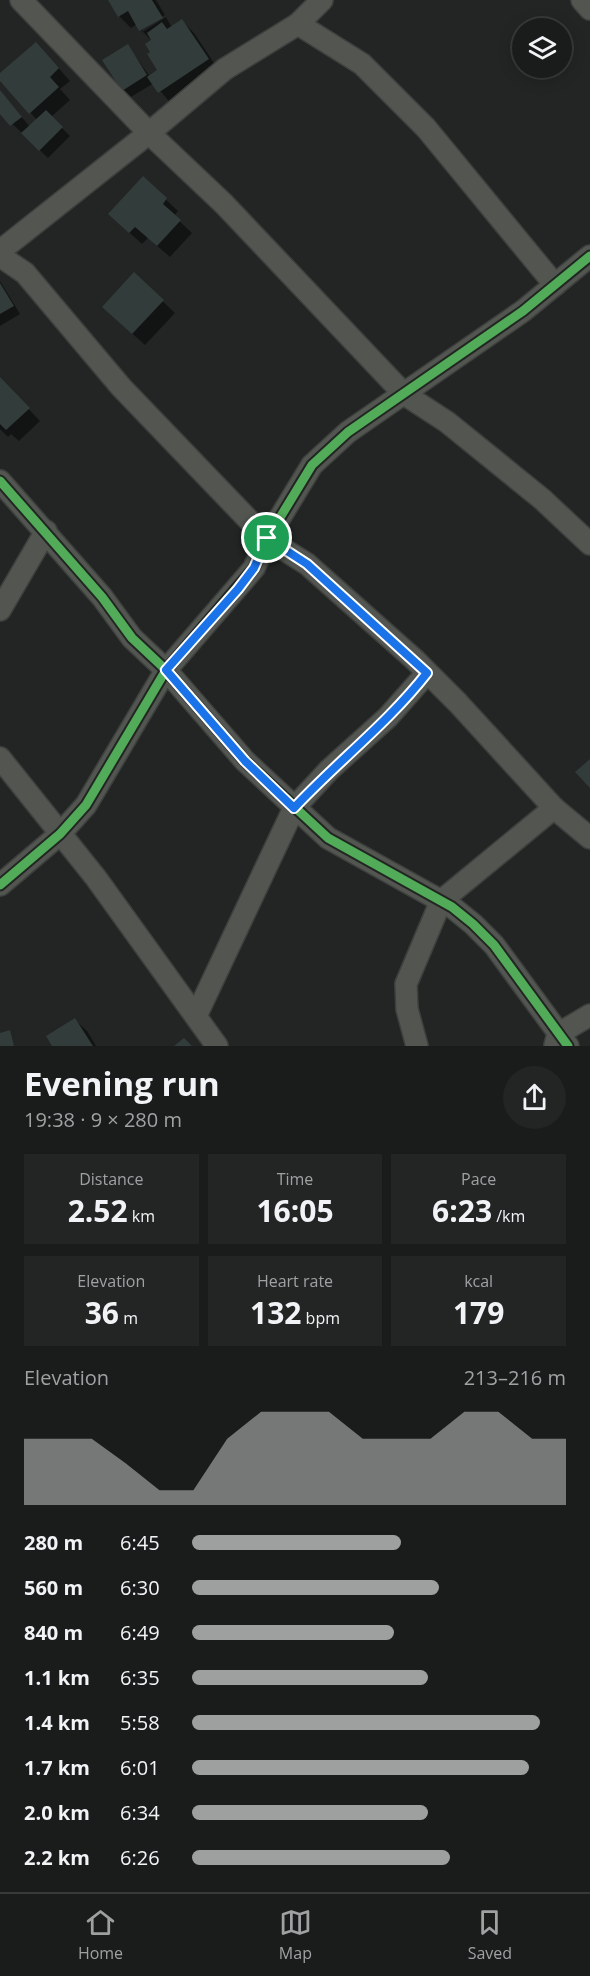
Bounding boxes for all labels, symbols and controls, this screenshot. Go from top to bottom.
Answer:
map controls [512,18,572,78]
button: layers [512,18,572,78]
pin [241,512,292,563]
icon: arrive [250,521,283,554]
text: Evening run [24,1061,220,1106]
button: share [503,1066,566,1129]
text: 19:38 · 9 × 280 m [24,1106,182,1133]
text: Distance [79,1168,143,1190]
text: Time [277,1168,313,1190]
text: Pace [461,1168,496,1190]
text: 2.52 [68,1190,128,1231]
text: 16:05 [256,1190,334,1231]
text: 6:23 [432,1190,492,1231]
text: km [128,1205,155,1227]
text: /km [492,1205,525,1227]
text: Elevation [77,1270,145,1292]
text: Heart rate [257,1270,333,1292]
text: kcal [464,1270,493,1292]
text: 36 [85,1292,119,1333]
text: 132 [250,1292,301,1333]
text: 179 [453,1292,504,1333]
text: m [119,1307,138,1329]
text: bpm [301,1307,340,1329]
text: Elevation [24,1364,109,1391]
text: 213–216 m [464,1364,566,1391]
text: 280 m [24,1529,83,1556]
text: 6:45 [120,1529,160,1556]
text: 560 m [24,1574,83,1601]
text: 6:30 [120,1574,160,1601]
text: 840 m [24,1619,83,1646]
text: 6:49 [120,1619,160,1646]
text: 1.1 km [24,1664,90,1691]
text: 6:35 [120,1664,160,1691]
text: 1.4 km [24,1709,90,1736]
text: 5:58 [120,1709,160,1736]
text: 1.7 km [24,1754,90,1781]
text: 6:01 [120,1754,160,1781]
text: 2.0 km [24,1799,90,1826]
text: 6:34 [120,1799,160,1826]
text: 2.2 km [24,1844,90,1871]
text: 6:26 [120,1844,160,1871]
tab: Home [78,1906,123,1964]
tab: Map [279,1906,312,1964]
tab: Saved [468,1906,512,1964]

